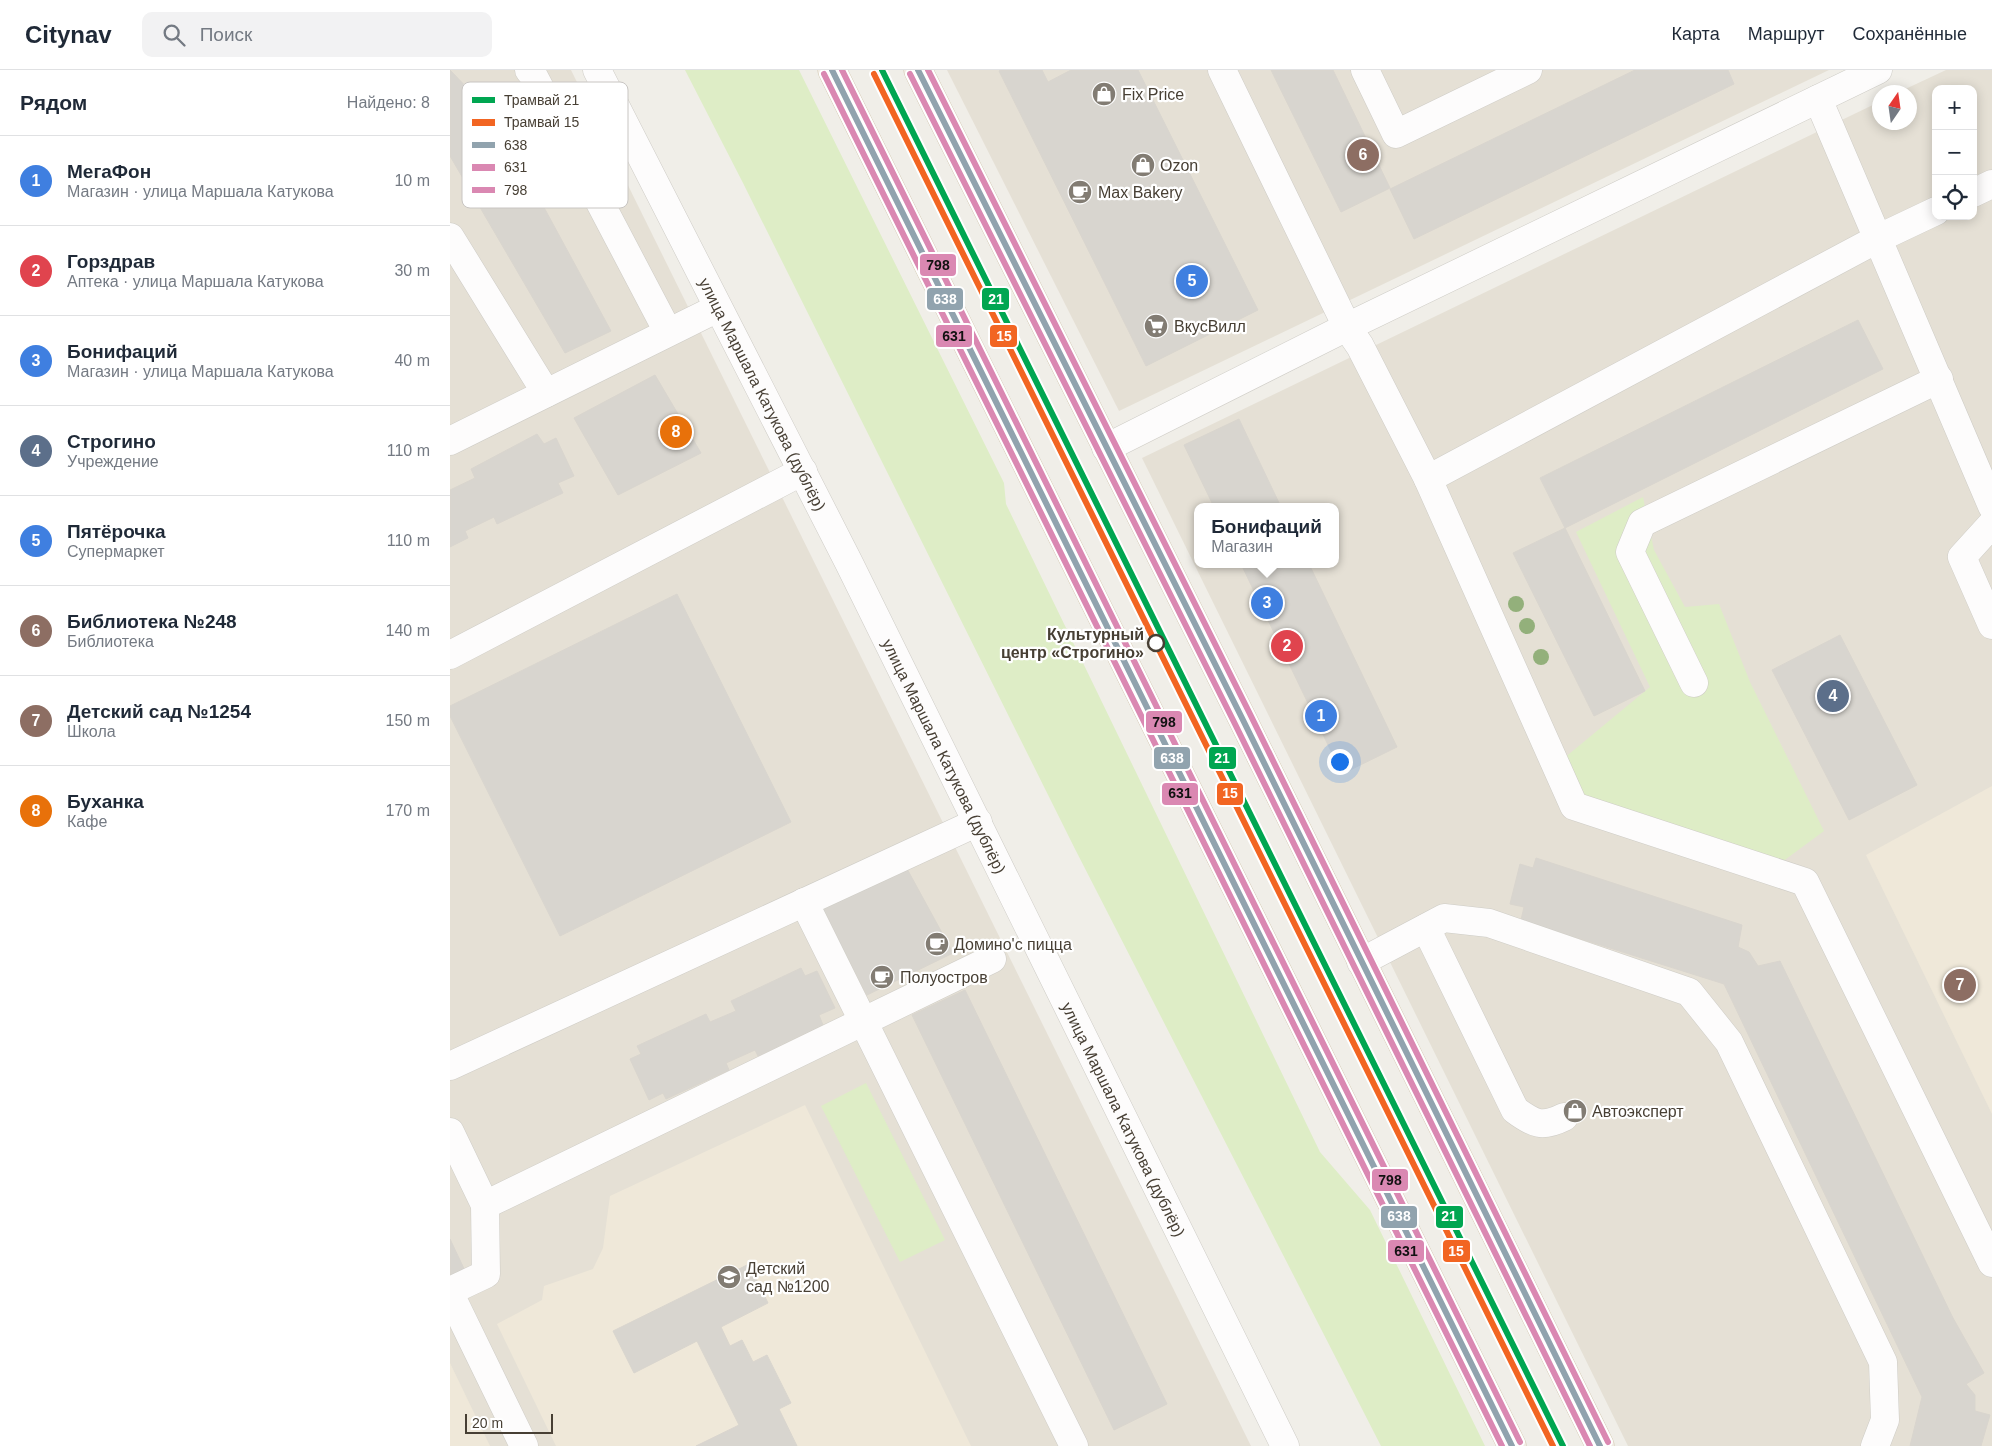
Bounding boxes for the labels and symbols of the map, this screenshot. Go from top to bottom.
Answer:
shop icon: Fix Price [1091,81,1117,107]
legend [462,82,628,208]
north arrow [1872,85,1917,130]
place label: Fix Price [1122,86,1184,103]
text: Трамвай 21 [504,92,580,108]
text: Трамвай 15 [504,114,580,130]
pin: 6 [1347,136,1379,174]
text: 638 [504,137,528,153]
shop icon: Ozon [1130,152,1156,178]
place label: Ozon [1160,157,1198,174]
text: 631 [504,159,528,175]
cafe icon: Max Bakery [1067,179,1093,205]
text: 798 [504,182,528,198]
place label: Max Bakery [1098,184,1182,201]
line badge: 798 [919,253,957,277]
text: 798 [926,257,950,273]
pin: 5 [1176,262,1208,300]
street label: улица Маршала Катукова (дублёр) [696,275,829,514]
line badge: 638 [926,287,964,311]
line badge: 21 [981,287,1010,311]
text: 638 [933,291,957,307]
text: 21 [988,291,1004,307]
supermarket icon: ВкусВилл [1143,313,1169,339]
place label: ВкусВилл [1174,318,1246,335]
line badge: 631 [935,324,973,348]
line badge: 15 [989,324,1018,348]
text: 631 [942,328,966,344]
text: 15 [996,328,1012,344]
pin: 8 [660,413,692,451]
pin: 3 [1251,584,1283,622]
place label: Культурный центр «Строгино» [1001,626,1144,661]
pin: 2 [1271,627,1303,665]
marker: Культурный центр «Строгино» [1147,634,1165,652]
street label: улица Маршала Катукова (дублёр) [879,636,1009,876]
pin: 4 [1817,677,1849,715]
pin: 1 [1305,697,1337,735]
line badge: 798 [1145,710,1183,734]
text: 798 [1152,714,1176,730]
line badge: 638 [1153,746,1191,770]
line badge: 21 [1208,746,1237,770]
your location [1327,749,1353,775]
text: 638 [1160,750,1184,766]
text: 21 [1214,750,1230,766]
line badge: 631 [1161,782,1199,806]
line badge: 15 [1216,782,1244,806]
text: 631 [1168,785,1192,801]
text: 15 [1222,785,1238,801]
cafe icon: Домино'с пицца [924,931,950,957]
place label: Домино'с пицца [954,936,1072,953]
cafe icon: Полуостров [869,964,895,990]
pin: 7 [1944,966,1976,1004]
place label: Полуостров [900,969,988,986]
street label: улица Маршала Катукова (дублёр) [1058,999,1188,1239]
shop icon: Автоэксперт [1562,1098,1588,1124]
place label: Автоэксперт [1592,1103,1684,1120]
line badge: 798 [1371,1168,1409,1192]
text: 798 [1378,1172,1402,1188]
line badge: 638 [1380,1205,1418,1229]
line badge: 21 [1435,1205,1464,1229]
text: 638 [1387,1208,1411,1224]
text: 21 [1441,1208,1457,1224]
line badge: 631 [1387,1239,1425,1263]
line badge: 15 [1442,1239,1471,1263]
text: 631 [1394,1243,1418,1259]
text: 15 [1448,1243,1464,1259]
place label: Детский сад №1200 [746,1260,830,1295]
school or university icon: Детский сад №1200 [716,1264,742,1290]
scale bar [465,1411,552,1434]

